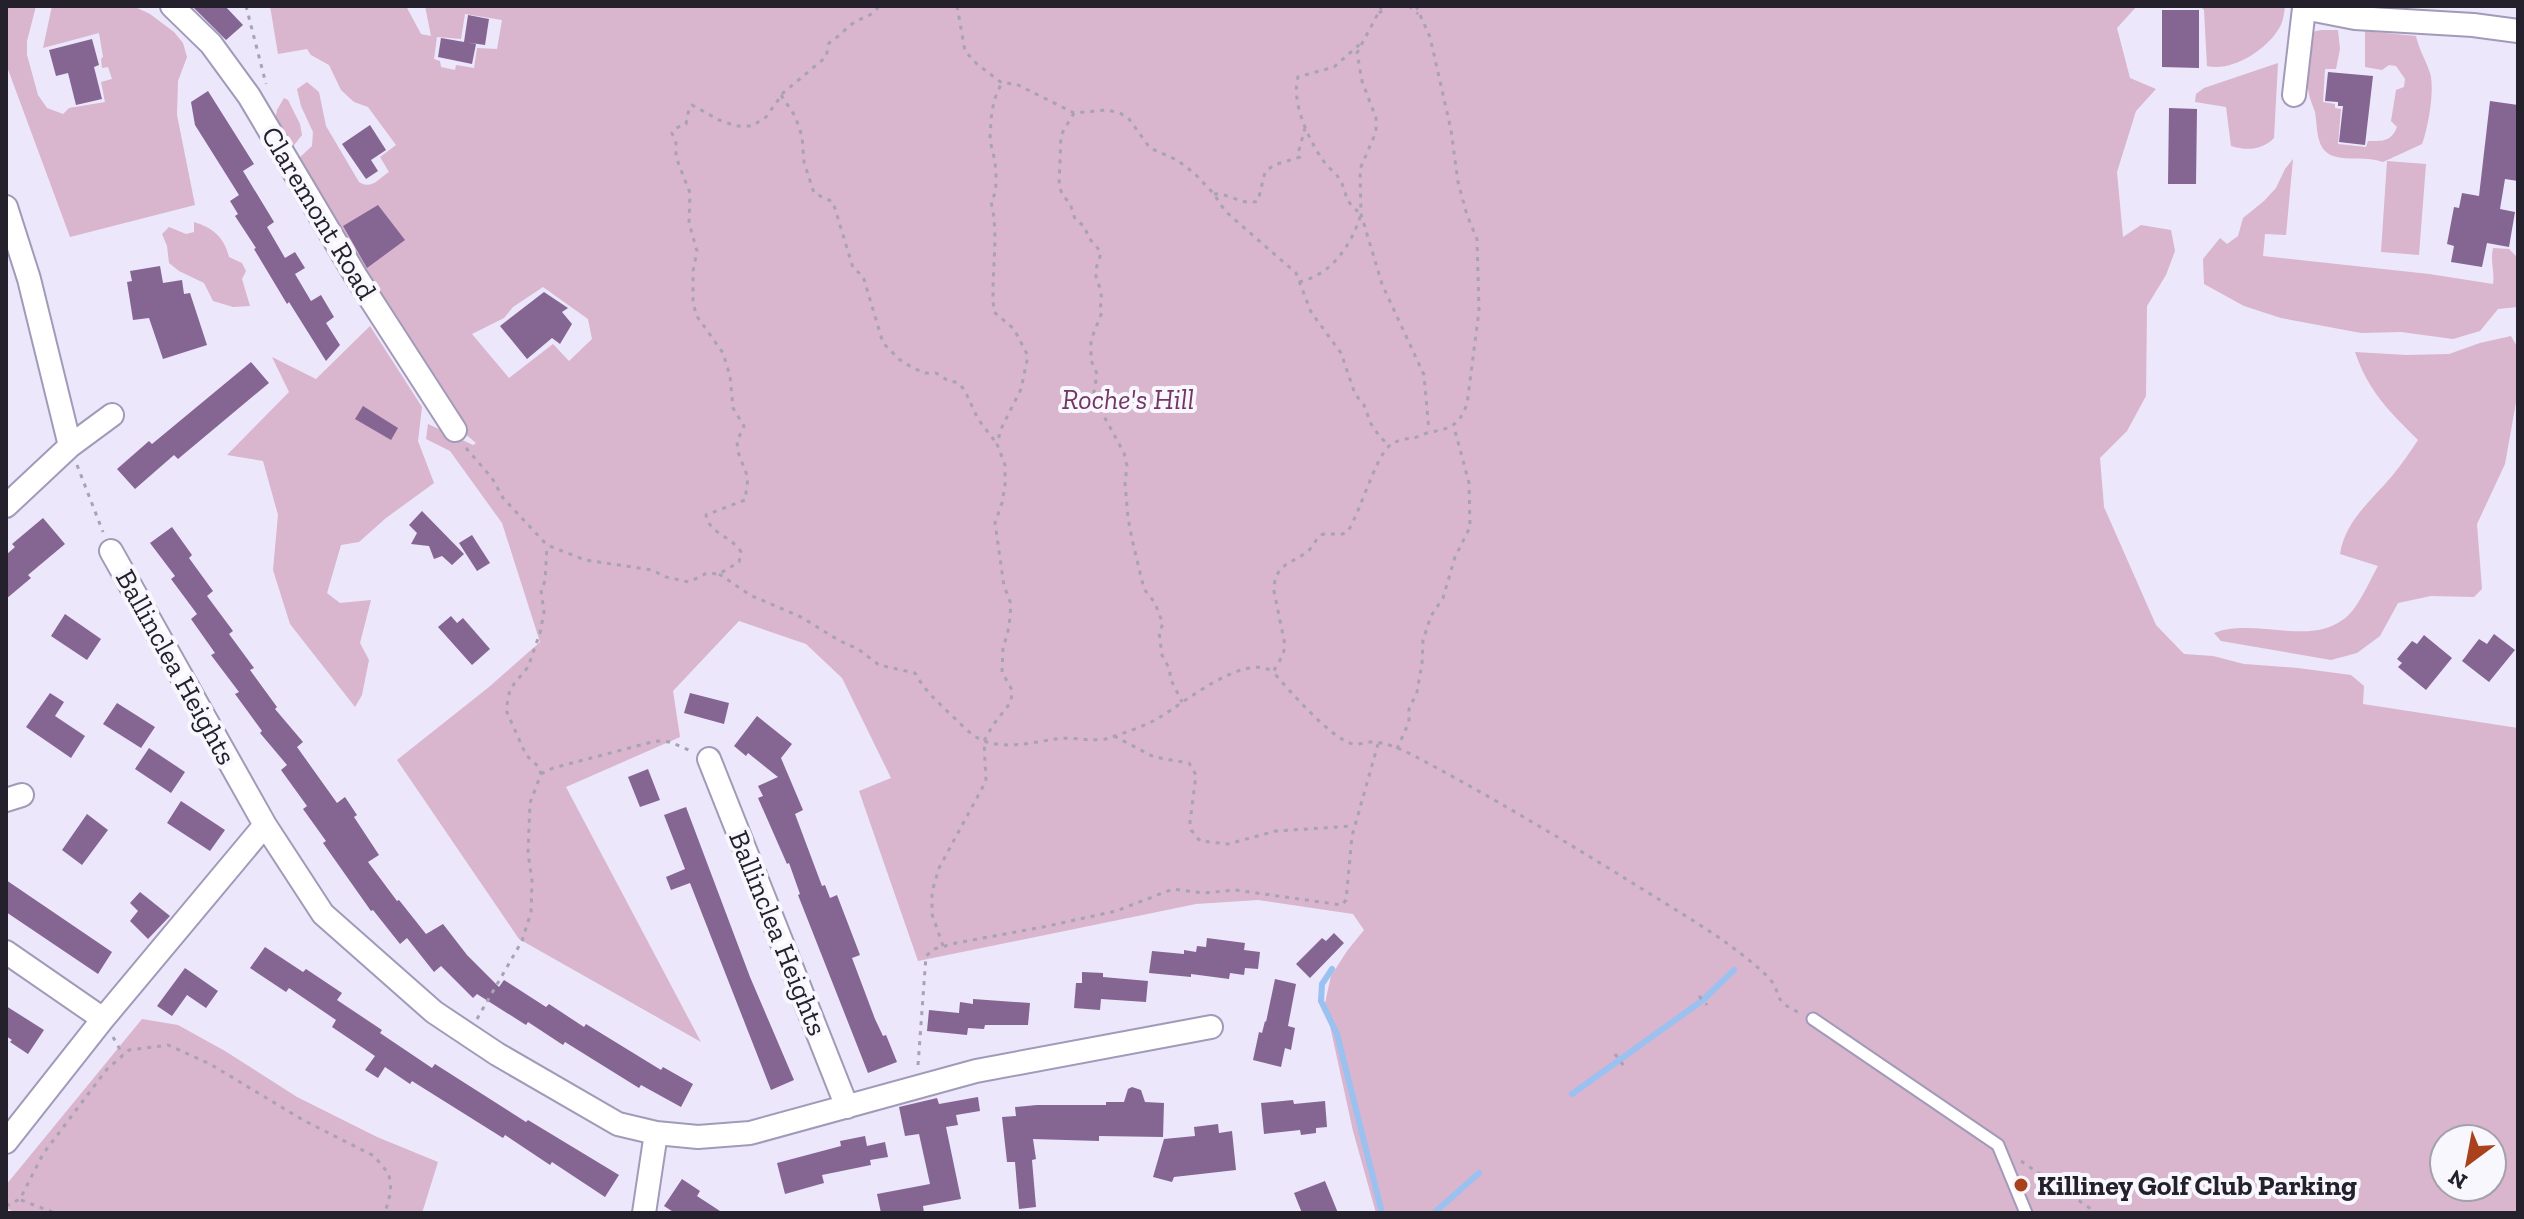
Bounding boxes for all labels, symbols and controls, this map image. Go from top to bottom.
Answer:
street label: Claremont Road [255,121,383,305]
park label: Roche's Hill [1062,383,1194,416]
street label: Ballinclea Heights [109,564,243,770]
street label: Ballinclea Heights [722,826,834,1040]
north arrow [2428,1123,2508,1203]
text: N [2443,1164,2472,1195]
place label: Killiney Golf Club Parking [2037,1169,2357,1202]
marker: Killiney Golf Club Parking [2012,1176,2030,1194]

